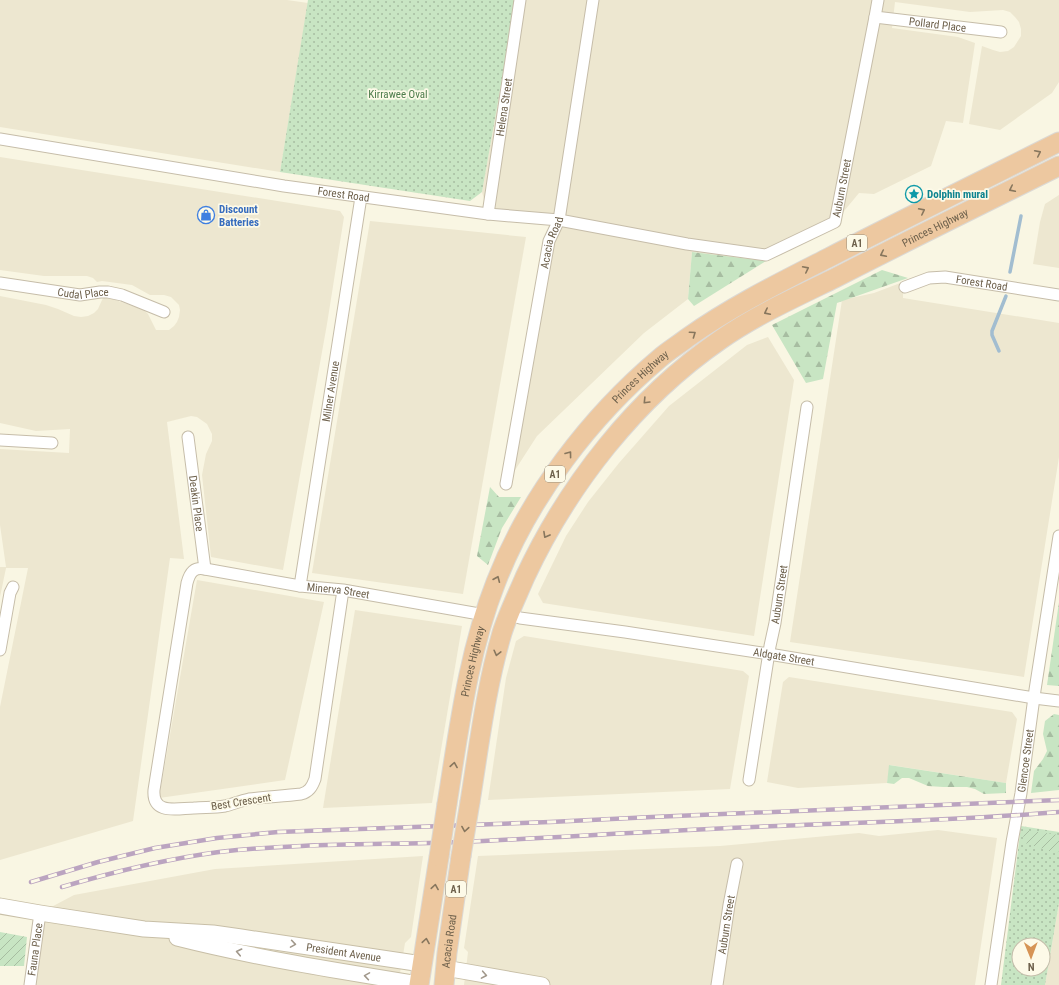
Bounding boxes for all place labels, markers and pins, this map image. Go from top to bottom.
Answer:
place icon: Dolphin mural [904,184,924,204]
place label: Dolphin mural [927,188,988,201]
place label: Discount Batteries [219,203,259,229]
shop icon: Discount Batteries [196,205,216,225]

